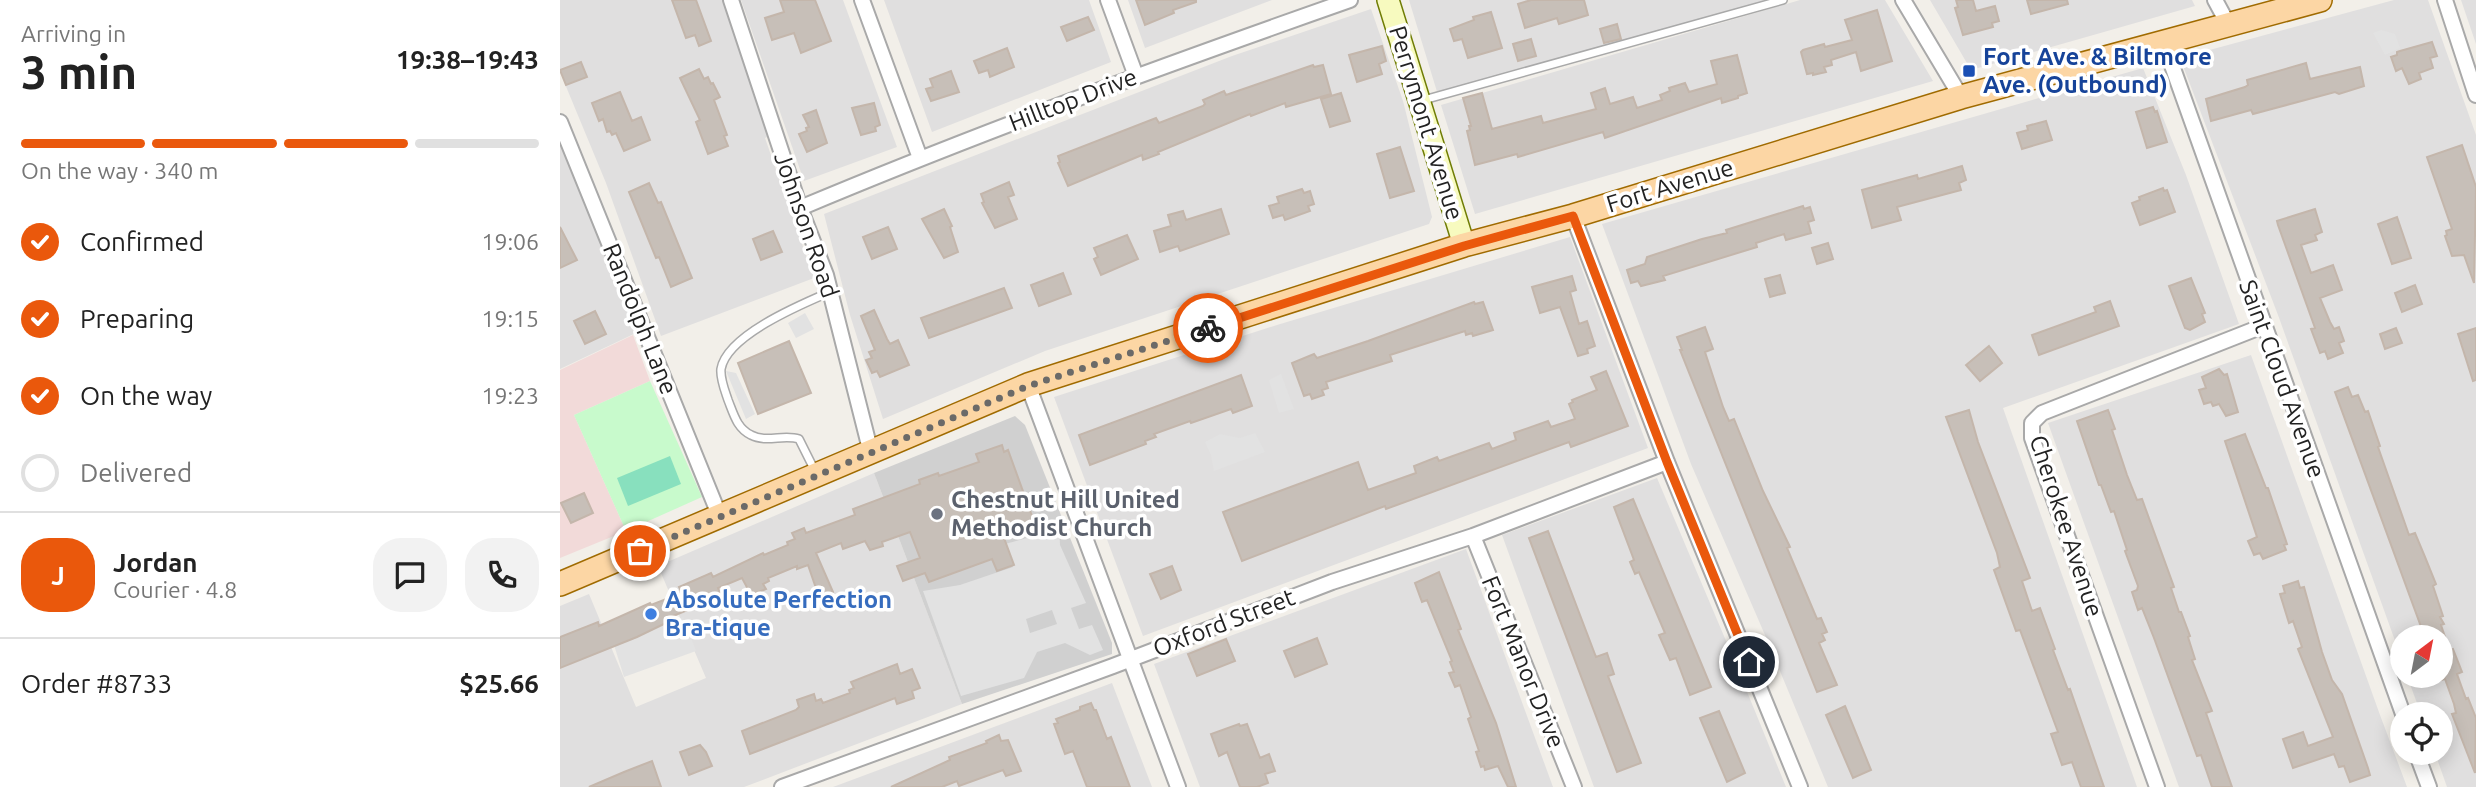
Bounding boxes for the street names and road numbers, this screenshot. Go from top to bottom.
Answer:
street label: Perrymont Avenue [1384,22,1469,223]
street label: Hilltop Drive [1005,63,1141,136]
street label: Johnson Road [769,148,844,301]
street label: Fort Avenue [1603,153,1737,218]
street label: Randolph Lane [598,240,683,398]
street label: Saint Cloud Avenue [2234,276,2331,481]
street label: Cherokee Avenue [2024,432,2109,620]
street label: Fort Manor Drive [1477,572,1570,752]
street label: Oxford Street [1149,583,1299,662]

